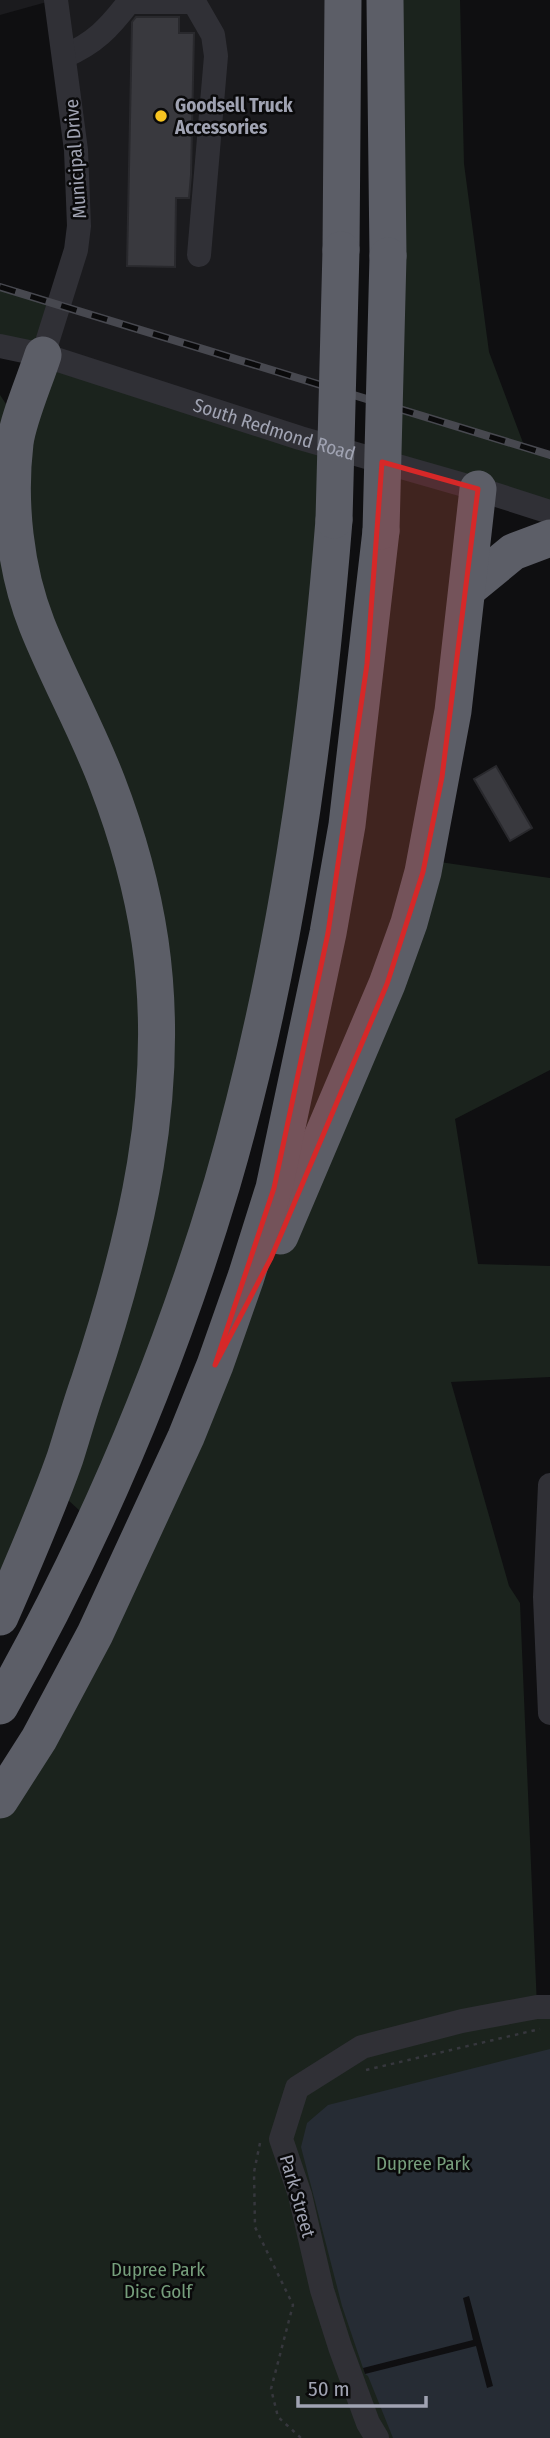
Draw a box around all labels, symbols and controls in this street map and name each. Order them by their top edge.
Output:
place label: Goodsell Truck Accessories [174,94,293,139]
street label: Municipal Drive [60,98,91,220]
marker: Goodsell Truck Accessories [153,108,169,124]
street label: South Redmond Road [190,393,358,465]
street label: Park Street [275,2152,320,2241]
park label: Dupree Park [376,2152,470,2175]
park label: Dupree Park Disc Golf [111,2258,205,2303]
scale bar [298,2364,426,2408]
text: 50 m [308,2376,350,2402]

